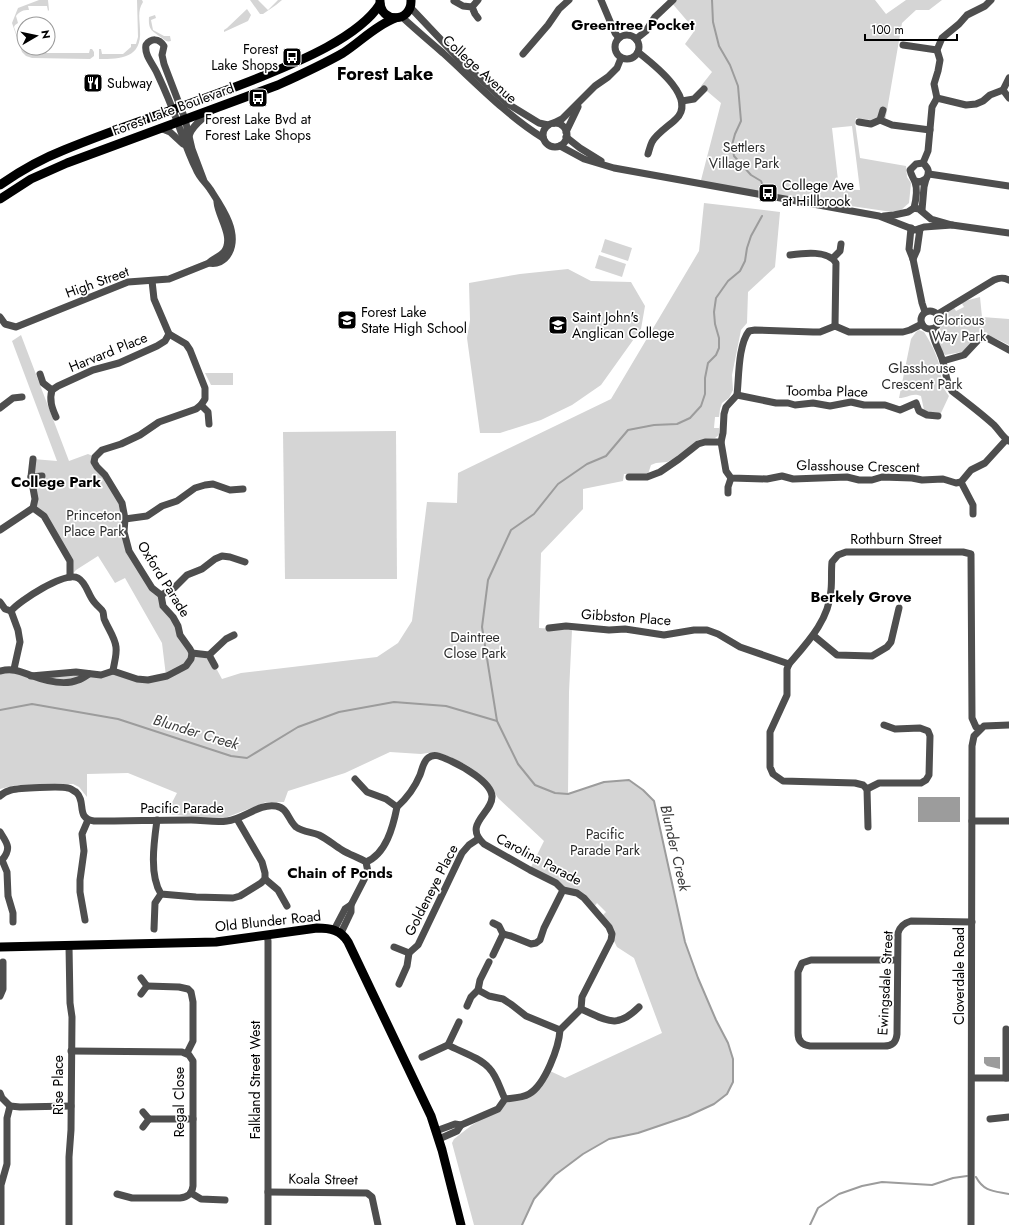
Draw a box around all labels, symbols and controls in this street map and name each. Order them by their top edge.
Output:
district label: Greentree Pocket [571,14,695,36]
north arrow [16,16,56,56]
scale bar [865,16,957,42]
text: 100 m [871,21,904,39]
text: N [37,29,54,40]
street label: College Avenue [438,30,522,108]
place label: Forest Lake Shops [211,39,279,75]
bus stop icon: Forest Lake Shops [281,46,303,68]
district label: Forest Lake [337,61,433,87]
restaurant icon: Subway [82,72,104,94]
place label: Subway [107,73,153,93]
street label: Forest Lake Boulevard [109,78,237,140]
bus stop icon: Forest Lake Bvd at Forest Lake Shops [247,87,269,109]
place label: Forest Lake Bvd at Forest Lake Shops [205,109,312,145]
park label: Settlers Village Park [709,137,780,173]
place label: College Ave at Hillbrook [782,175,854,211]
bus stop icon: College Ave at Hillbrook [757,182,779,204]
street label: High Street [62,261,132,303]
place label: Forest Lake State High School [361,302,467,338]
place label: Saint John's Anglican College [572,307,674,343]
school or university icon: Forest Lake State High School [336,309,358,331]
park label: Glorious Way Park [932,310,987,346]
school or university icon: Saint John's Anglican College [547,314,569,336]
street label: Harvard Place [66,327,150,377]
park label: Glasshouse Crescent Park [882,358,963,394]
street label: Toomba Place [786,380,868,402]
street label: Glasshouse Crescent [796,455,920,477]
district label: College Park [11,471,101,493]
park label: Princeton Place Park [64,505,125,541]
street label: Rothburn Street [850,529,942,549]
street label: Oxford Parade [133,537,195,621]
district label: Berkely Grove [810,586,912,608]
street label: Gibbston Place [580,604,672,630]
park label: Daintree Close Park [444,627,507,663]
water label: Blunder Creek [151,709,242,756]
street label: Pacific Parade [140,798,224,818]
water label: Blunder Creek [654,803,696,894]
park label: Pacific Parade Park [570,824,641,860]
street label: Carolina Parade [493,828,585,890]
street label: Goldeneye Place [399,841,463,939]
district label: Chain of Ponds [287,862,393,884]
street label: Old Blunder Road [214,905,322,937]
street label: Cloverdale Road [949,927,969,1025]
street label: Ewingsdale Street [872,930,898,1036]
street label: Falkland Street West [245,1020,265,1139]
street label: Rise Place [48,1055,68,1115]
street label: Regal Close [169,1067,189,1137]
street label: Koala Street [288,1168,359,1190]

